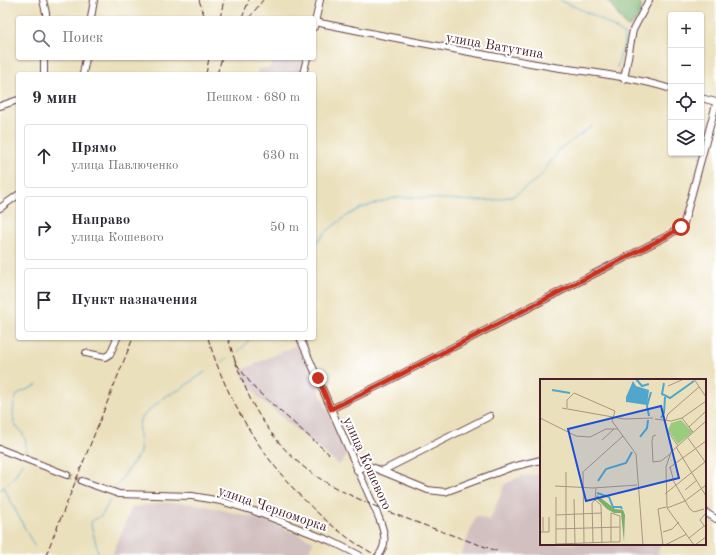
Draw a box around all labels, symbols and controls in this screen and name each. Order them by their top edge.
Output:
map controls [668,12,704,156]
button: + [668,12,704,48]
search box [16,16,316,60]
icon: search [30,27,52,49]
street label: улица Ватутина [445,30,545,61]
text: Поиск [62,31,103,46]
button: − [668,48,704,84]
button: locate [668,84,704,120]
text: 9 мин [32,90,77,107]
text: Пешком · 680 m [206,91,300,104]
button: layers [668,120,704,156]
text: Прямо [71,141,117,156]
icon: ahead [33,145,55,167]
text: 630 m [262,149,299,162]
text: улица Павлюченко [71,159,179,172]
text: Направо [71,213,130,228]
icon: right [33,217,55,239]
route start [672,218,690,236]
text: 50 m [270,221,299,234]
text: улица Кошевого [71,231,164,244]
icon: arrive [33,289,55,311]
text: Пункт назначения [71,293,198,308]
route end [309,369,327,387]
inset map [540,379,706,545]
street label: улица Кошевого [340,415,394,512]
street label: улица Черноморка [216,484,329,534]

